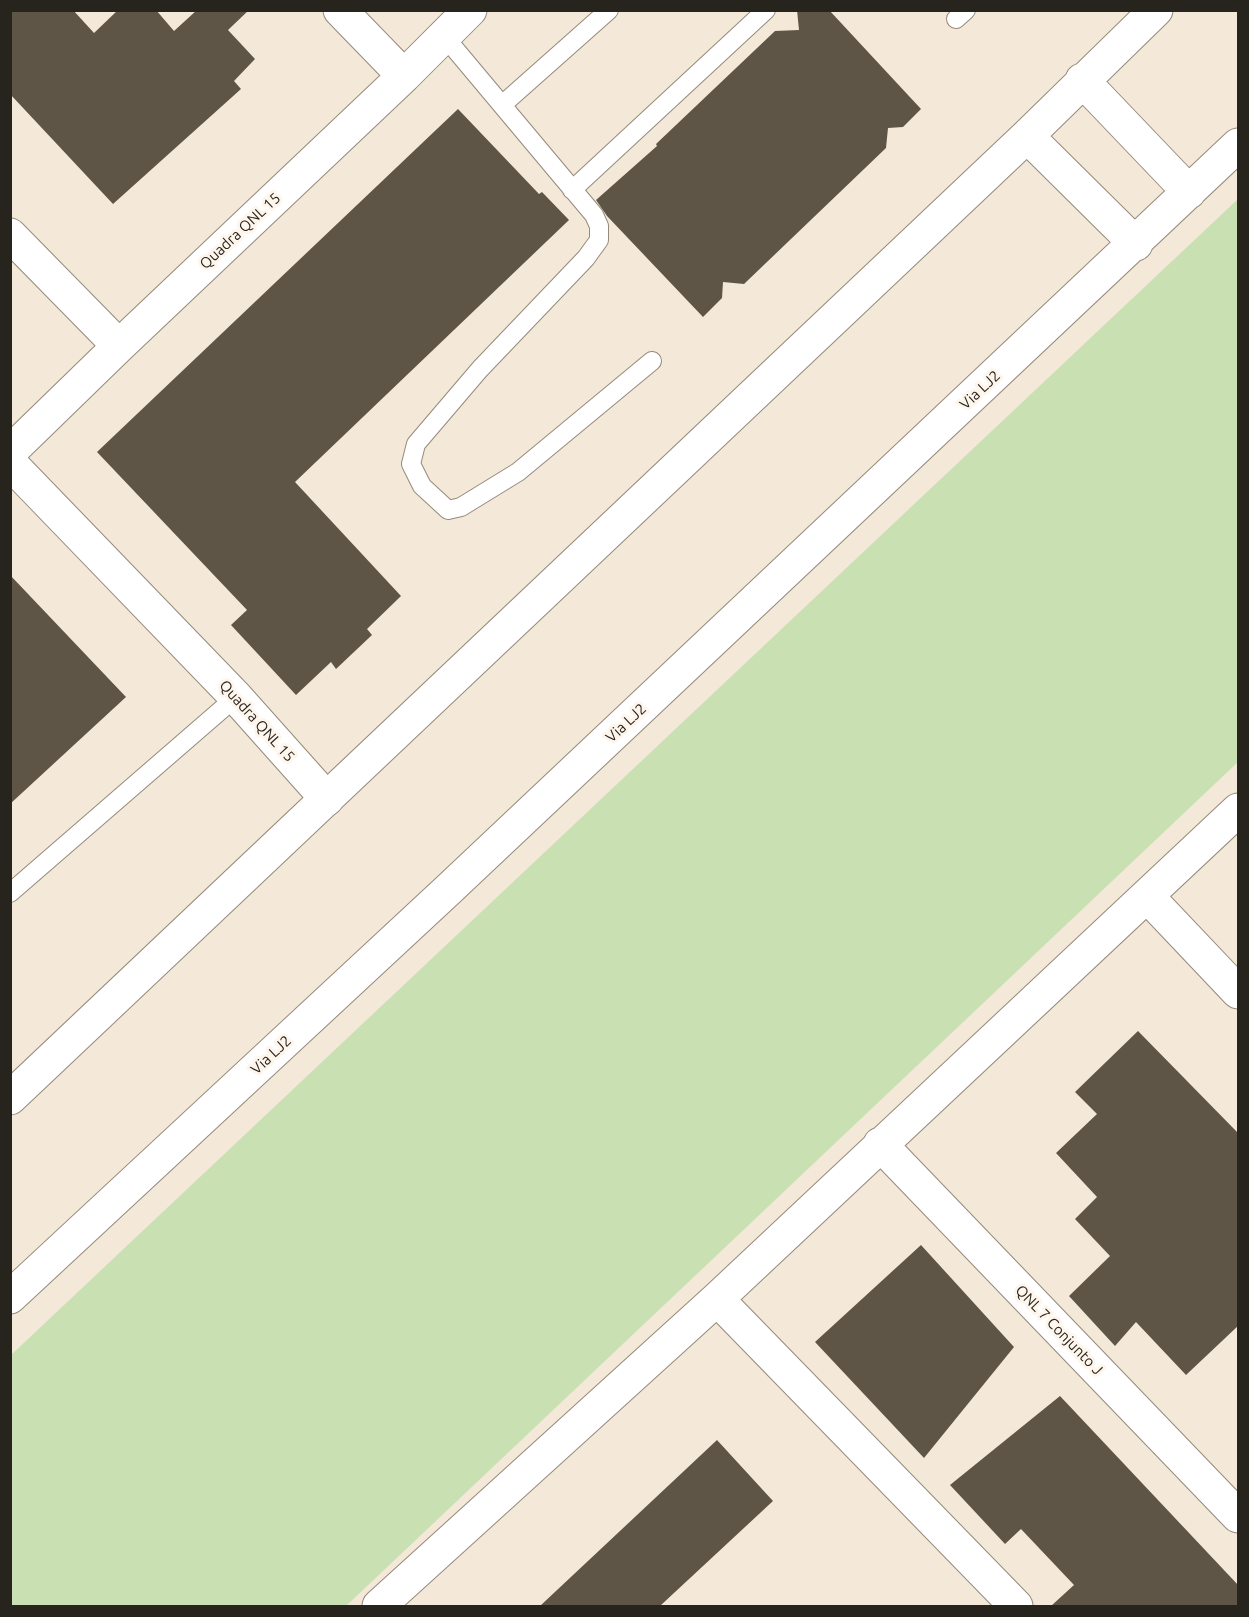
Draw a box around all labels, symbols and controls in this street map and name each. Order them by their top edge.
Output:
street label: Quadra QNL 15 [196,189,284,273]
street label: Via LJ2 [956,367,1004,413]
street label: Quadra QNL 15 [216,676,298,766]
street label: Via LJ2 [602,700,650,746]
street label: Via LJ2 [247,1032,295,1078]
street label: QNL 7 Conjunto J [1012,1281,1106,1379]

